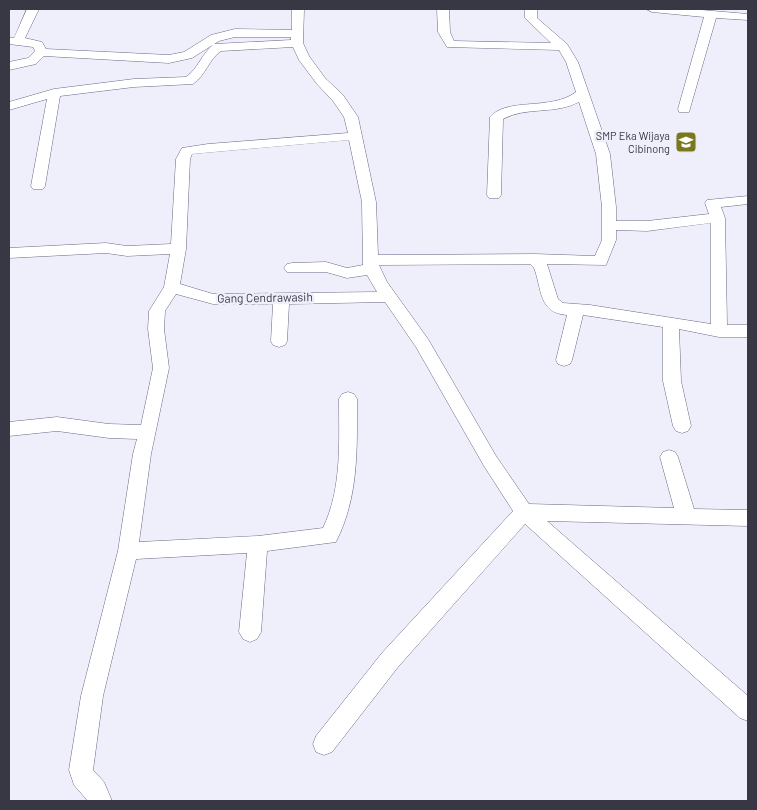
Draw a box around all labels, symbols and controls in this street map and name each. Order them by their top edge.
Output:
place label: SMP Eka Wijaya Cibinong [596,129,670,155]
school or university icon: SMP Eka Wijaya Cibinong [674,130,698,154]
street label: Gang Cendrawasih [217,289,313,305]

